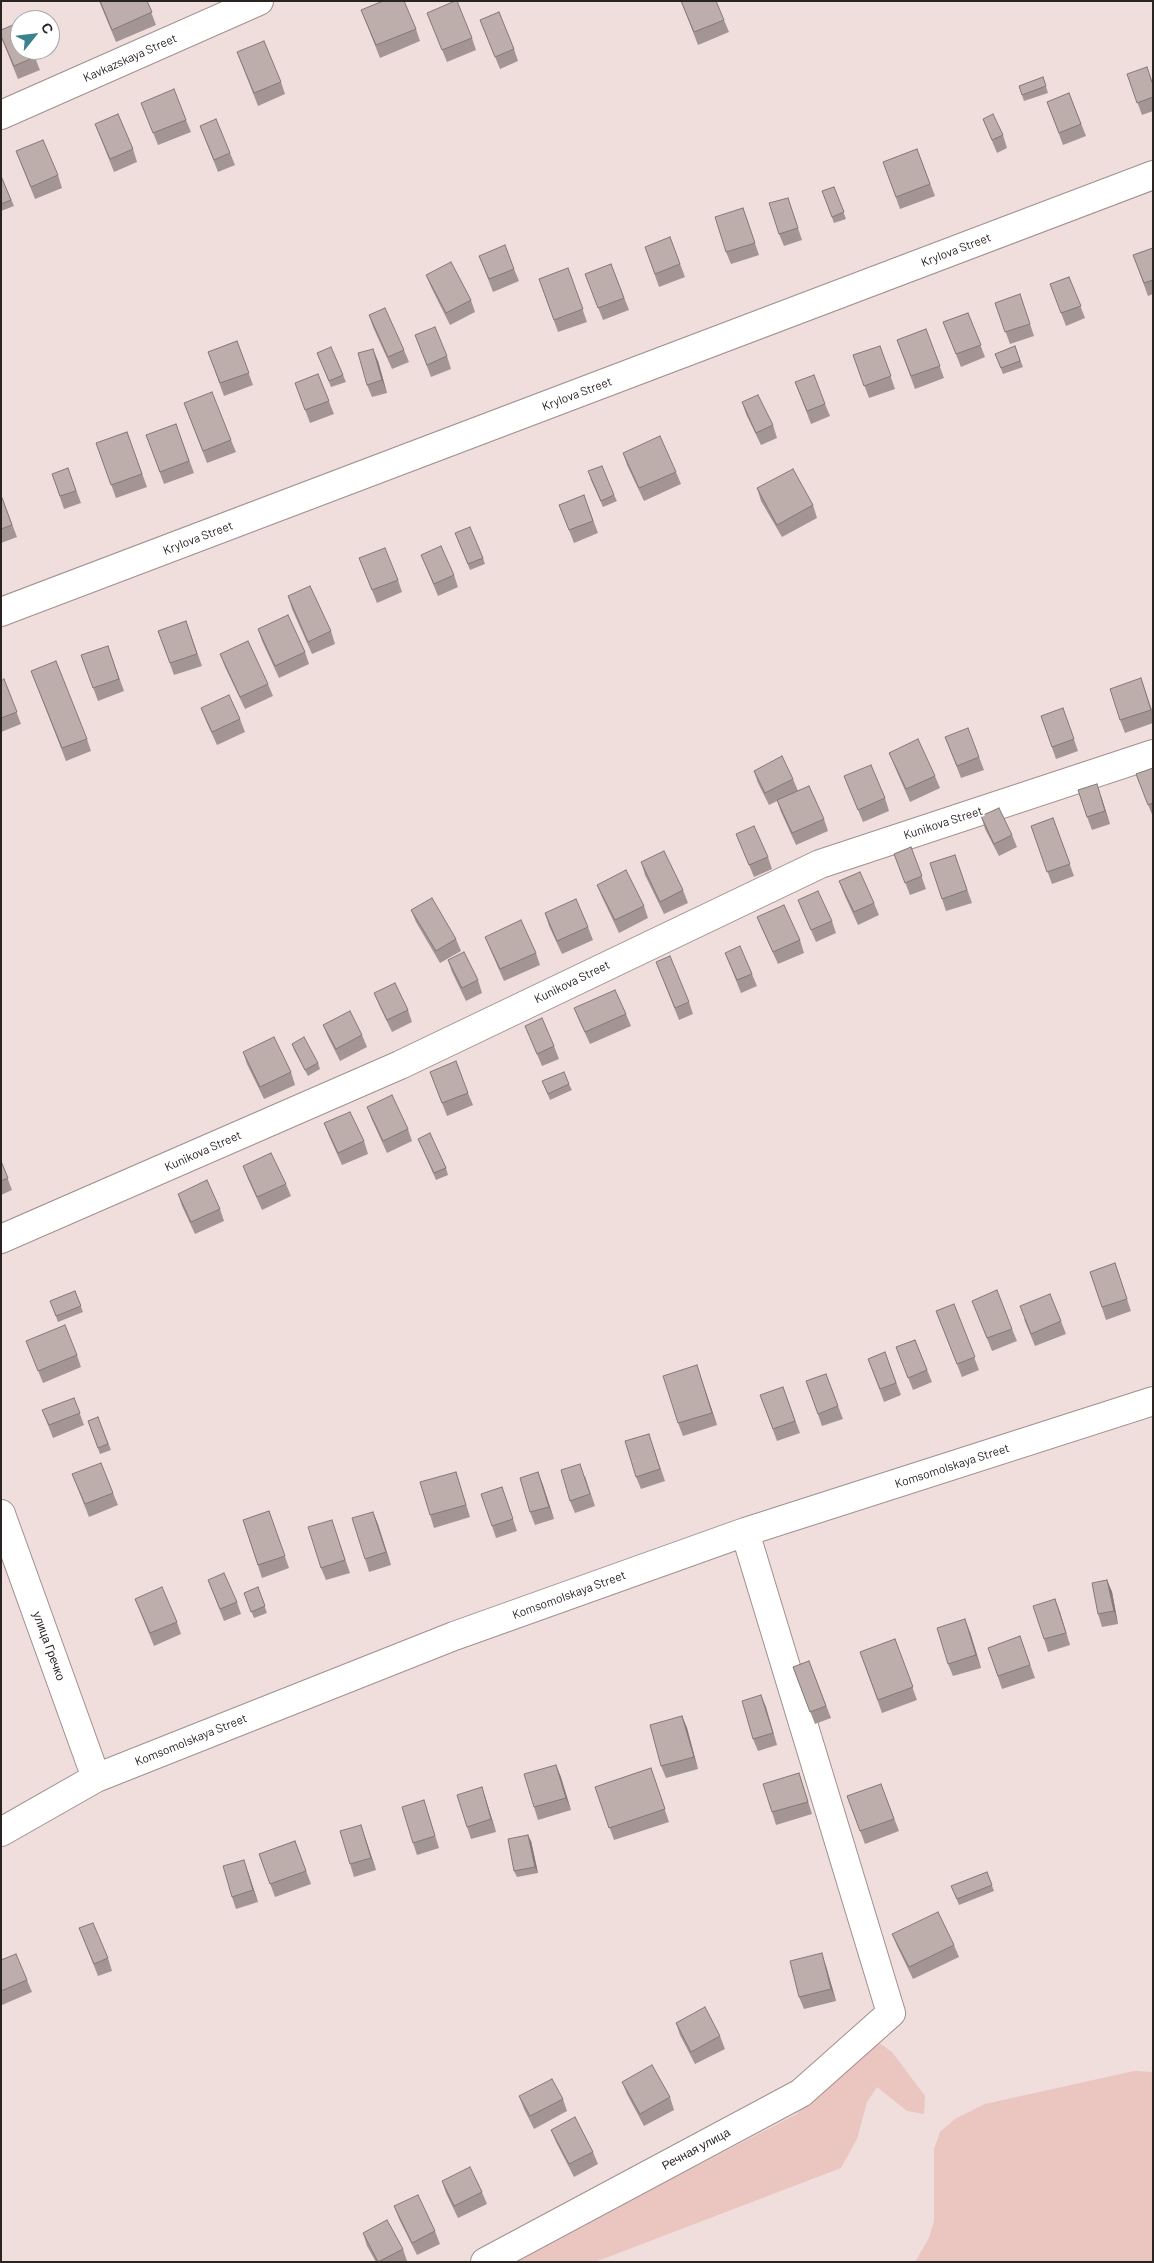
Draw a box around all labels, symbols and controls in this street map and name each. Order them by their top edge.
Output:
north arrow [10,10,60,60]
text: С [38,19,58,37]
street label: Kavkazskaya Street [81,31,179,85]
street label: Krylova Street [919,230,993,270]
street label: Krylova Street [540,374,614,414]
street label: Krylova Street [161,518,235,558]
street label: Kunikova Street [902,803,984,843]
street label: Kunikova Street [532,958,612,1006]
street label: Kunikova Street [163,1128,243,1174]
street label: Komsomolskaya Street [893,1441,1011,1491]
street label: Komsomolskaya Street [510,1568,628,1622]
street label: улица Гречко [30,1609,68,1683]
street label: Komsomolskaya Street [133,1711,249,1769]
street label: Речная улица [659,2125,733,2173]

